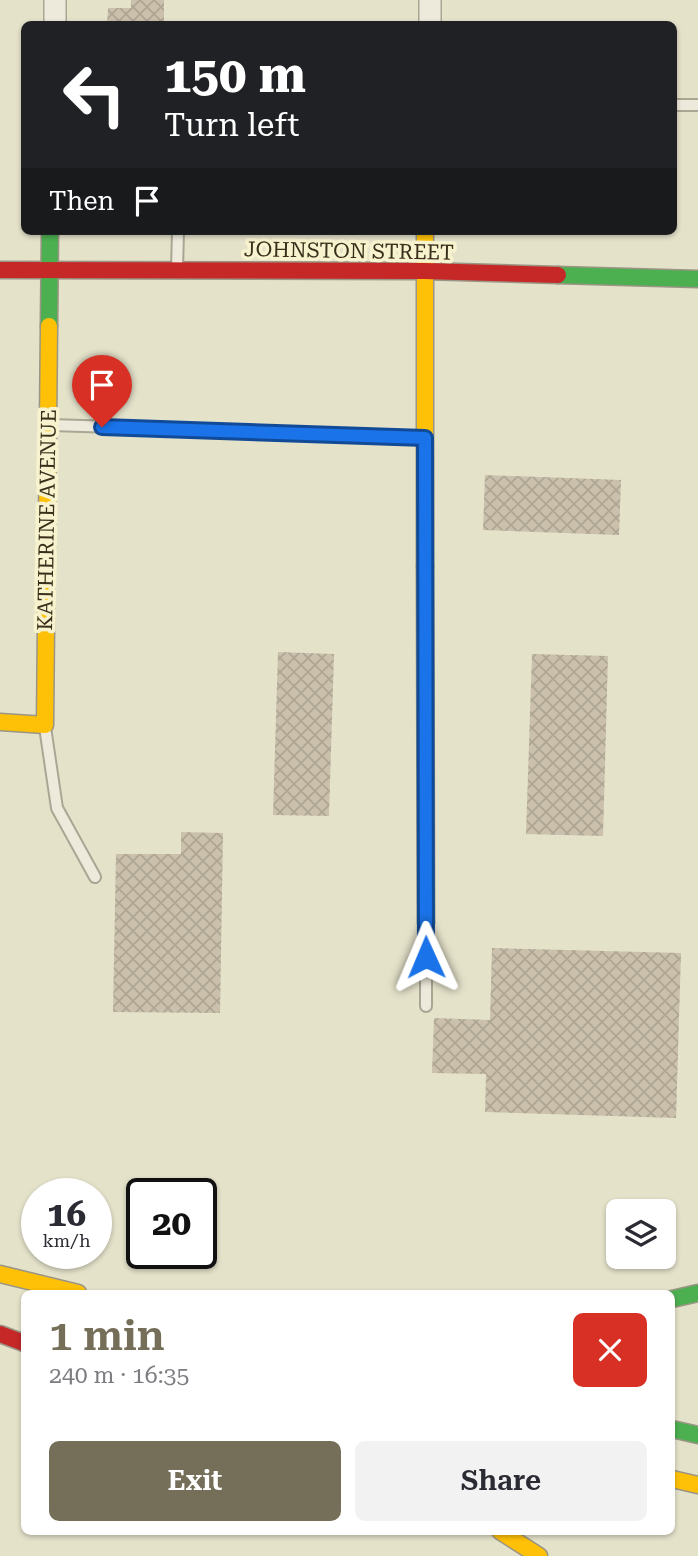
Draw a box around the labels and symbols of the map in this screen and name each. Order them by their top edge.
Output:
street label: JOHNSTON STREET [244,237,454,265]
pin [72,355,132,427]
street label: KATHERINE AVENUE [33,409,61,631]
position arrow [389,920,463,994]
speed limit sign: 20 [126,1178,217,1269]

